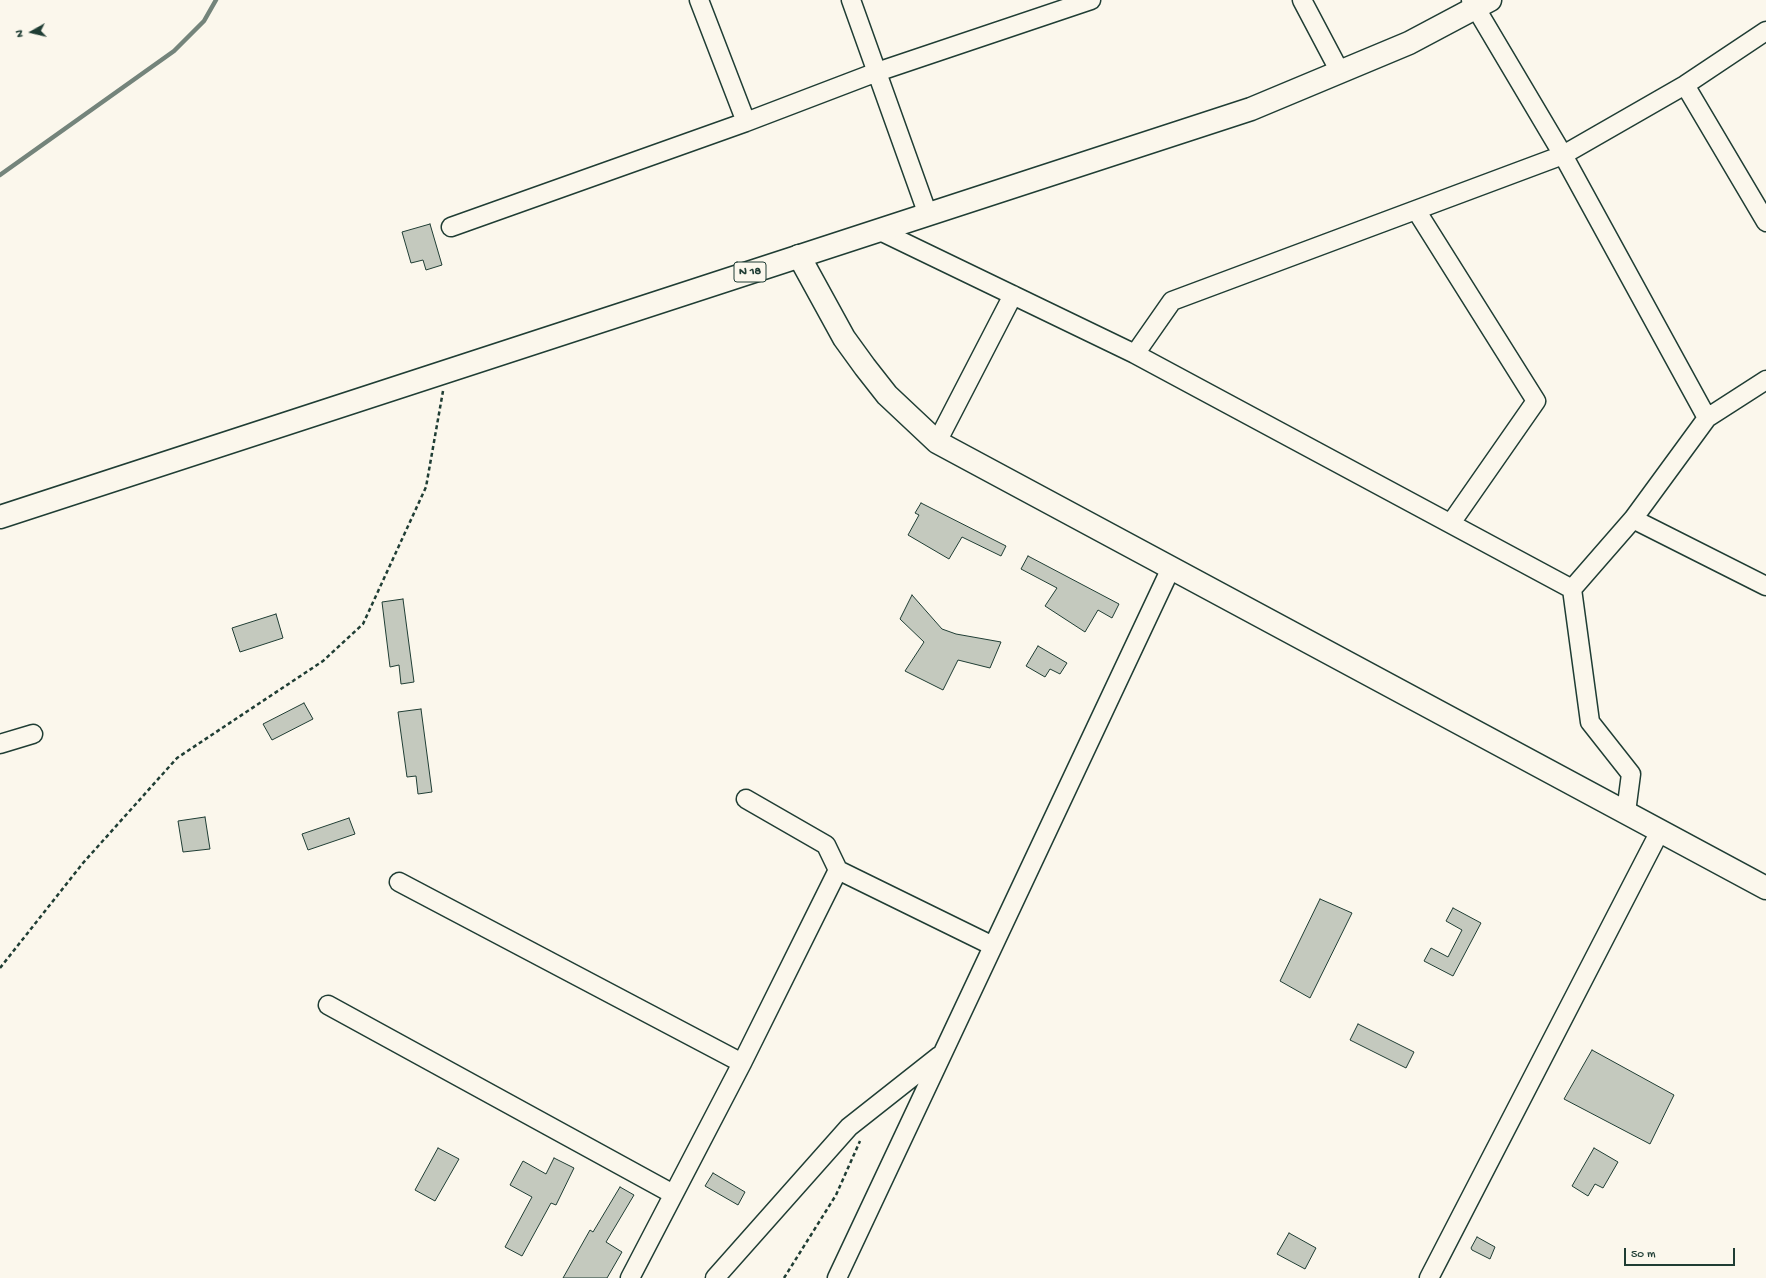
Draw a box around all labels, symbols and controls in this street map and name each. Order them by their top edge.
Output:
north arrow [12,12,52,52]
text: N [14,29,27,38]
road number: N 18 [734,262,766,282]
scale bar [1626,1240,1737,1266]
text: 50 m [1631,1248,1656,1262]

